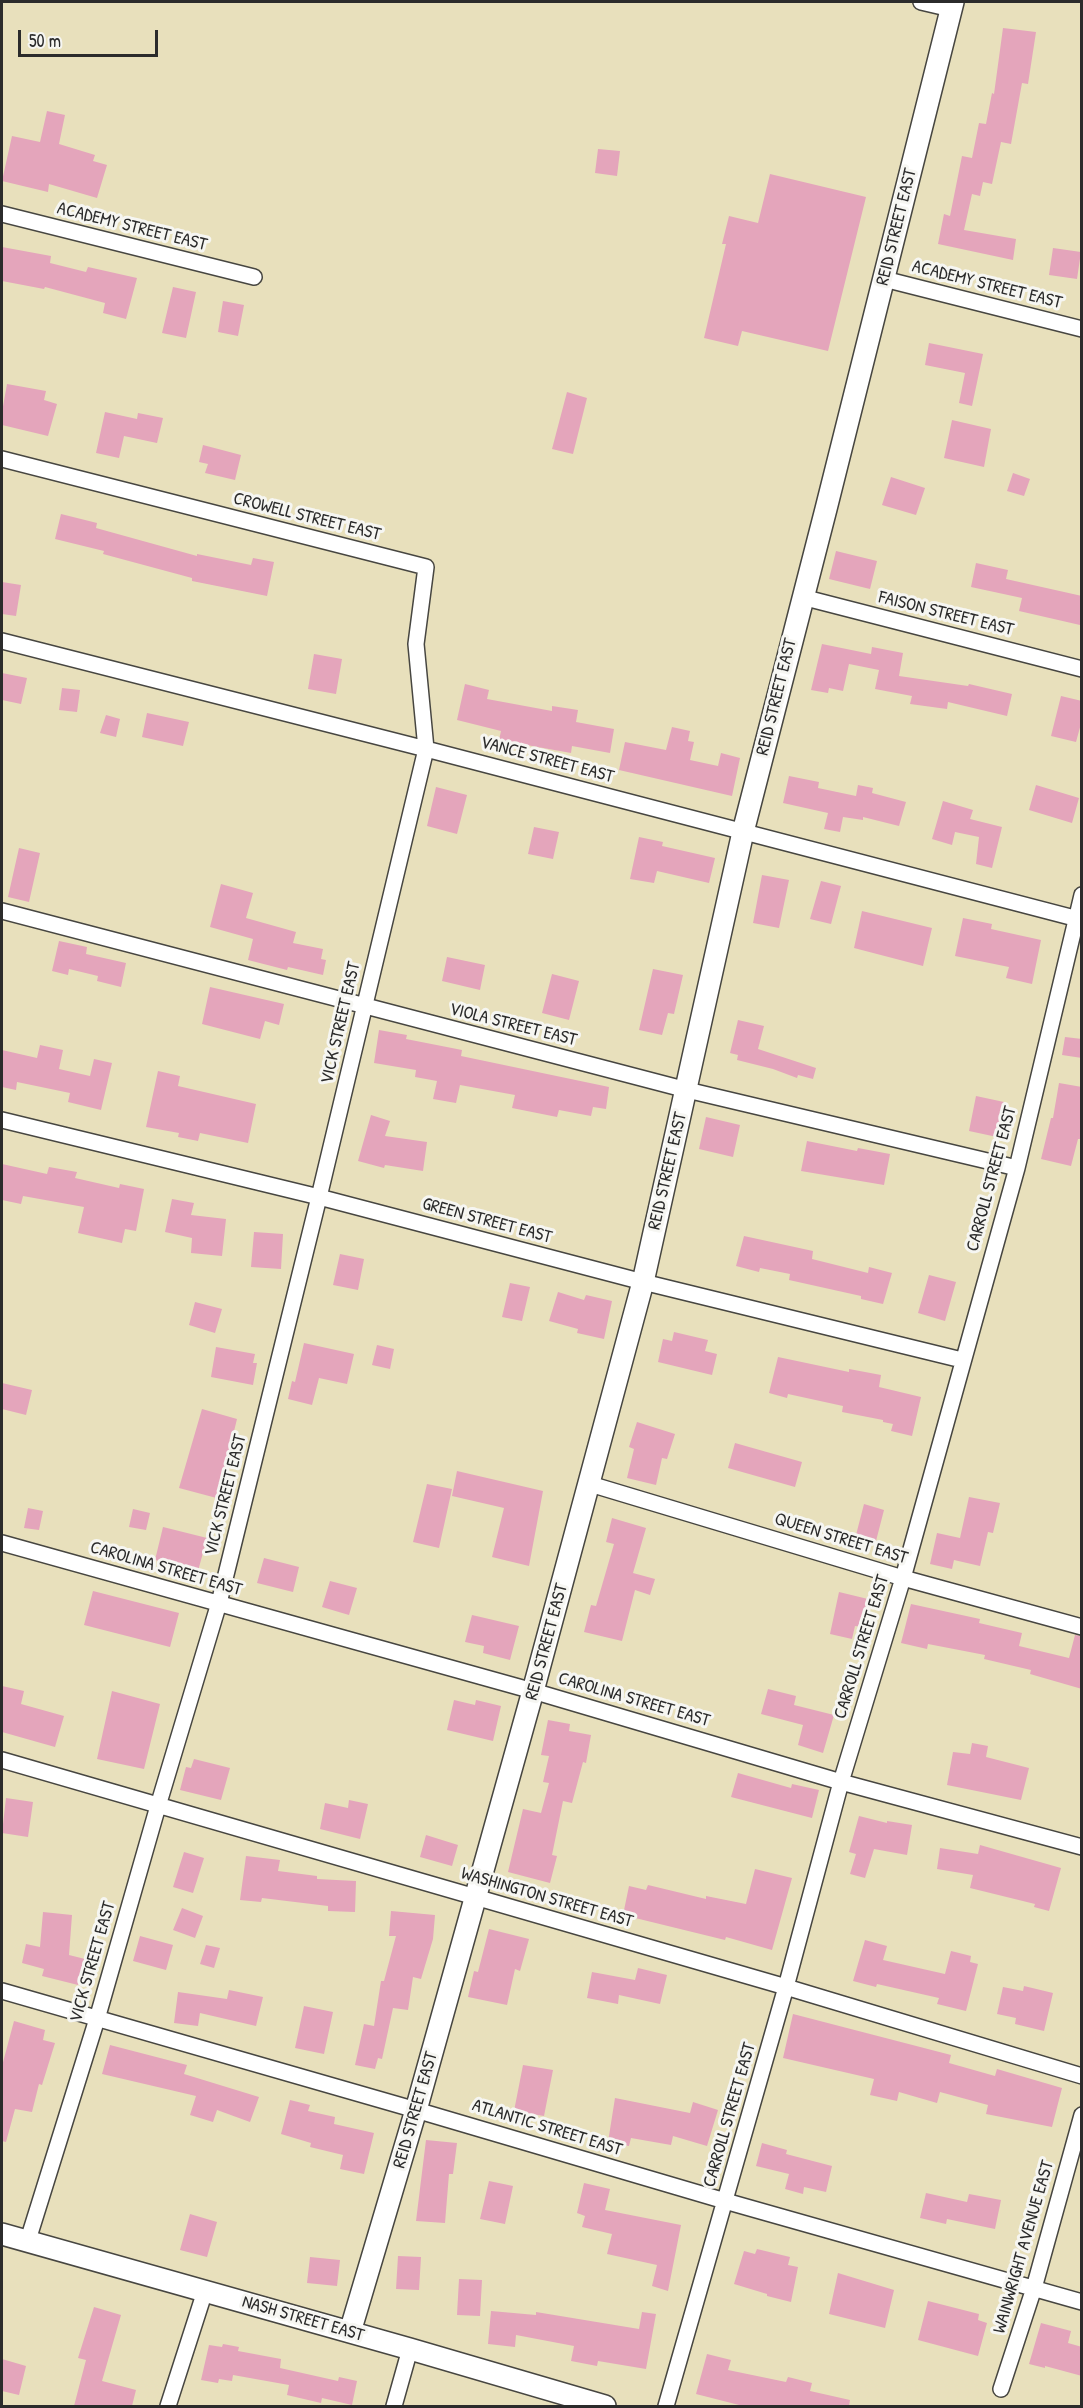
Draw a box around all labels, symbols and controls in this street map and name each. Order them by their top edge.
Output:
scale bar [21,18,160,56]
text: 50 m [29,28,61,53]
street label: REID STREET EAST [872,166,922,288]
street label: ACADEMY STREET EAST [55,198,209,256]
street label: ACADEMY STREET EAST [910,256,1064,314]
street label: CROWELL STREET EAST [231,488,383,546]
street label: FAISON STREET EAST [876,587,1016,641]
street label: REID STREET EAST [752,636,802,758]
street label: VANCE STREET EAST [478,732,616,788]
street label: VICK STREET EAST [316,960,366,1086]
street label: VIOLA STREET EAST [447,999,579,1051]
street label: CARROLL STREET EAST [962,1104,1022,1254]
street label: REID STREET EAST [644,1110,692,1232]
street label: GREEN STREET EAST [420,1193,554,1249]
street label: VICK STREET EAST [200,1432,252,1558]
street label: QUEEN STREET EAST [772,1508,910,1570]
street label: CAROLINA STREET EAST [88,1537,244,1601]
street label: CARROLL STREET EAST [830,1572,894,1722]
street label: REID STREET EAST [521,1581,573,1703]
street label: CAROLINA STREET EAST [556,1668,712,1732]
street label: WASHINGTON STREET EAST [459,1863,635,1933]
street label: VICK STREET EAST [65,1899,121,2025]
street label: CARROLL STREET EAST [699,2040,761,2190]
street label: REID STREET EAST [389,2049,443,2171]
street label: ATLANTIC STREET EAST [469,2095,625,2161]
street label: WAINWRIGHT AVENUE EAST [989,2158,1059,2336]
street label: NASH STREET EAST [239,2291,367,2347]

